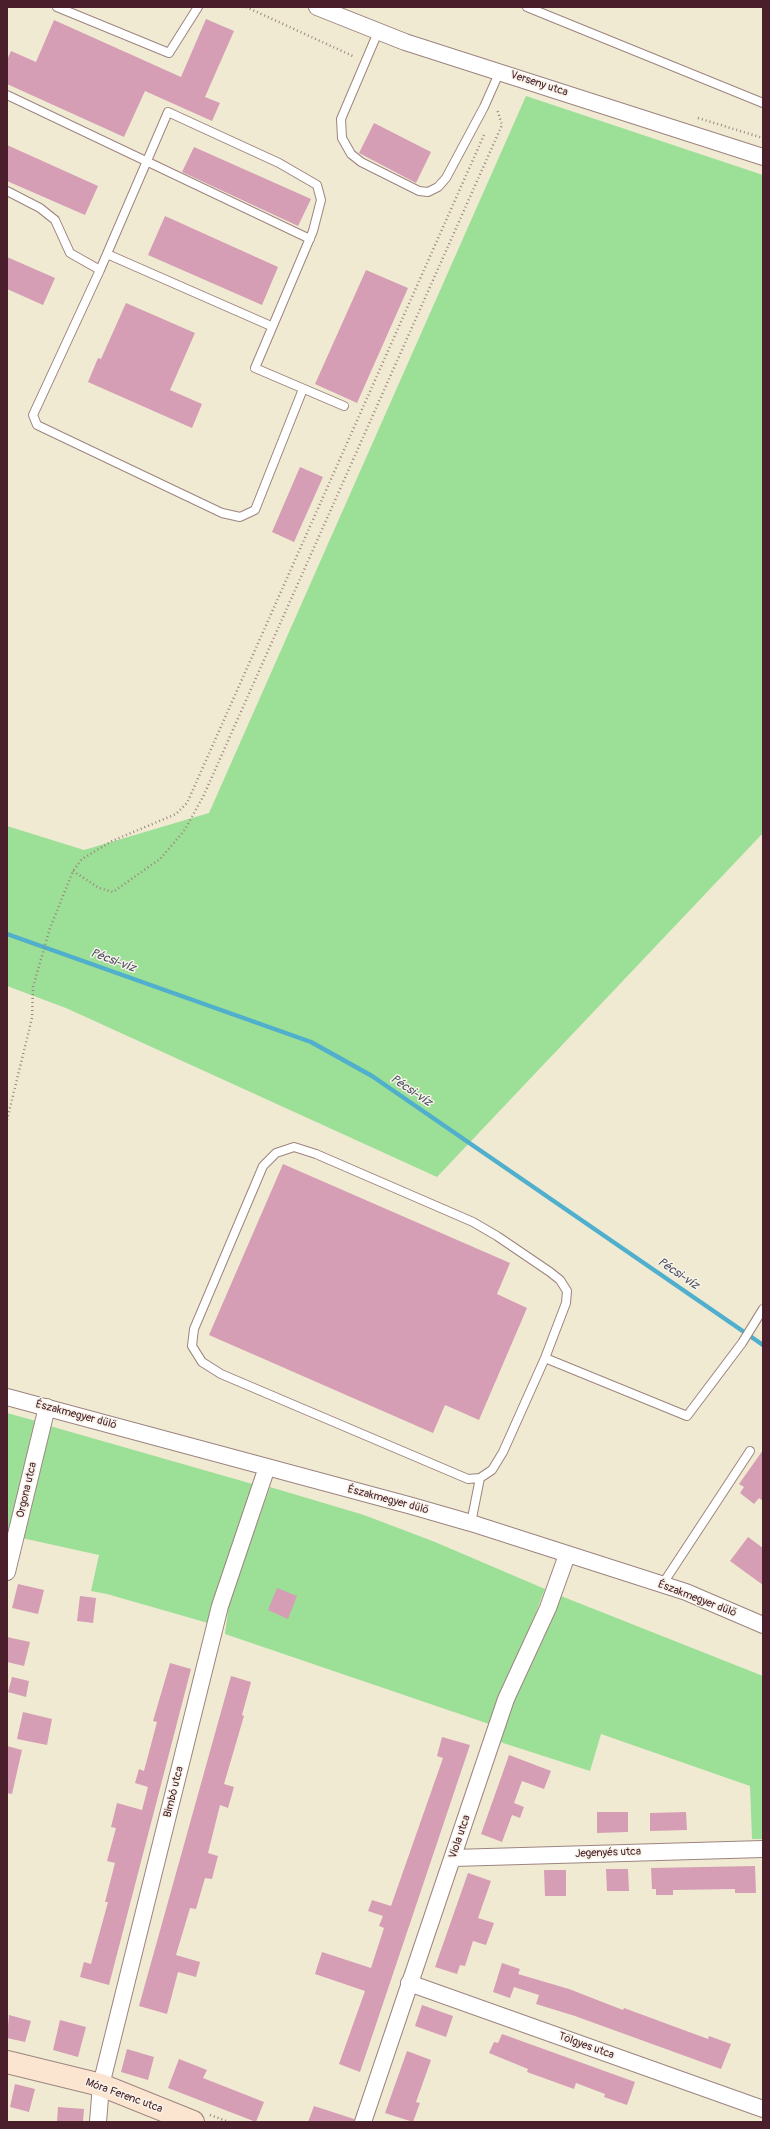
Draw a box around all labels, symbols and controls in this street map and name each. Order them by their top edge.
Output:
street label: Verseny utca [509,68,569,100]
water label: Pécsi-víz [89,946,137,976]
water label: Pécsi-víz [388,1072,434,1110]
water label: Pécsi-víz [655,1255,701,1293]
street label: Északmegyer dűlő [34,1398,118,1432]
street label: Orgona utca [14,1461,40,1519]
street label: Északmegyer dűlő [346,1483,430,1517]
street label: Északmegyer dűlő [656,1578,738,1620]
street label: Bimbó utca [161,1765,187,1819]
street label: Viola utca [446,1813,474,1861]
street label: Jegenyés utca [575,1845,641,1861]
street label: Tölgyes utca [556,2030,616,2062]
street label: Móra Ferenc utca [84,2076,164,2116]

